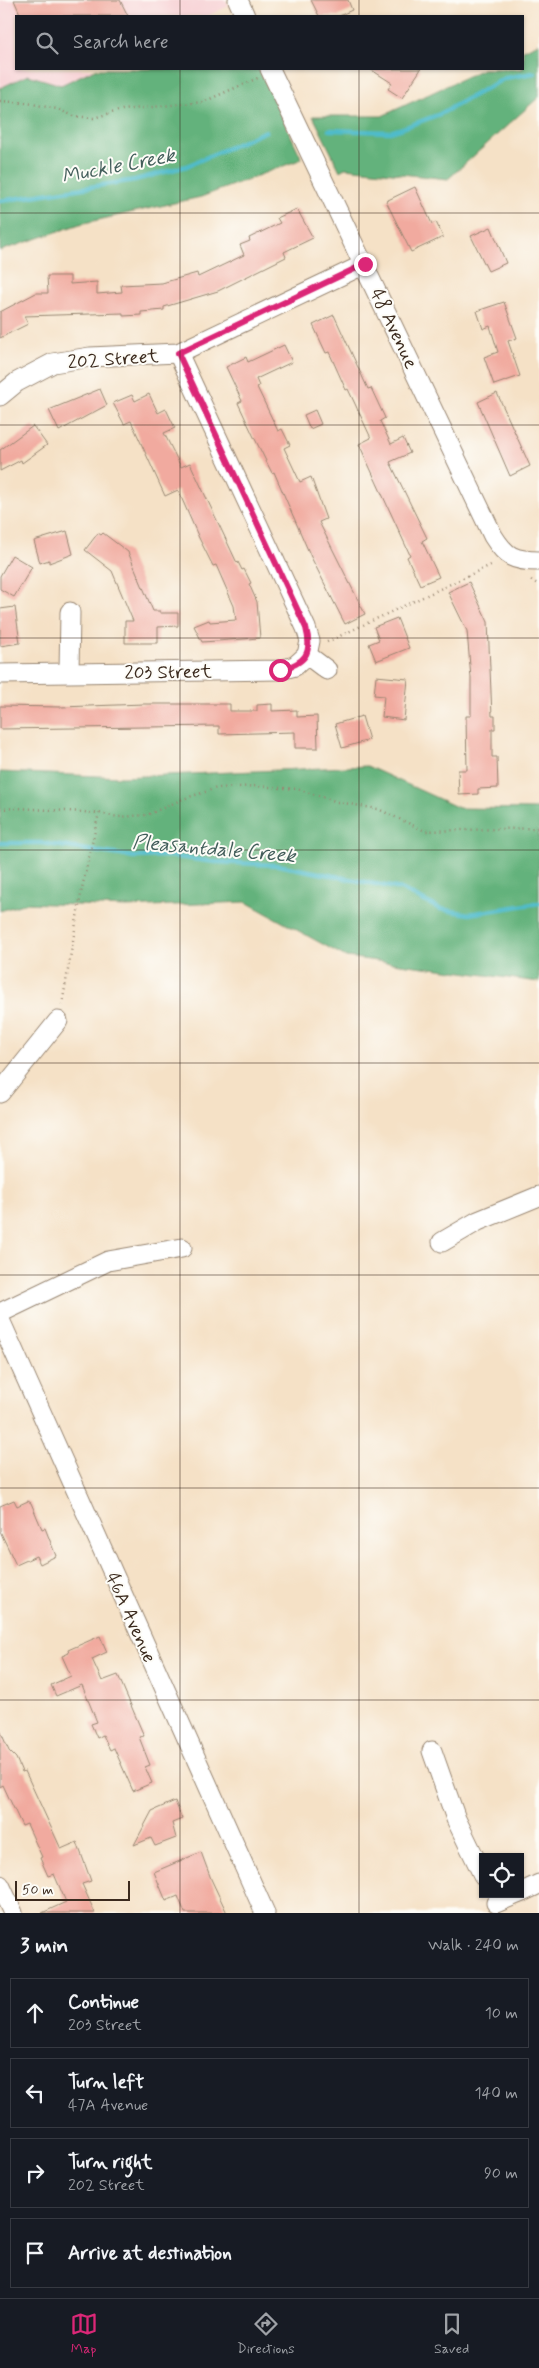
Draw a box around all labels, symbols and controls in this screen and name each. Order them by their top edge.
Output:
search box [15,15,524,70]
icon: search [33,29,61,57]
text: Search here [73,30,169,55]
water label: Muckle Creek [59,142,179,191]
route end [354,253,377,276]
street label: 48 Avenue [364,284,423,373]
street label: 202 Street [67,344,159,375]
street label: 203 Street [124,659,212,686]
route start [269,659,292,682]
water label: Pleasantdale Creek [131,829,298,870]
street label: 46A Avenue [100,1569,162,1667]
map controls [479,1853,524,1898]
button: locate [479,1853,524,1898]
scale bar [15,1878,130,1901]
text: 50 m [22,1881,53,1899]
text: 3 min [20,1932,68,1960]
text: Walk · 240 m [428,1935,519,1956]
text: Continue [68,1990,139,2015]
icon: ahead [21,1999,49,2027]
text: 10 m [485,2003,518,2024]
text: 203 Street [68,2015,142,2036]
text: Turn left [68,2070,144,2095]
icon: left [21,2079,49,2107]
text: 140 m [474,2083,518,2104]
text: 47A Avenue [68,2095,148,2116]
text: Turn right [68,2150,152,2175]
icon: right [21,2159,49,2187]
text: 90 m [484,2163,518,2184]
text: 202 Street [68,2175,145,2196]
icon: arrive [21,2239,49,2267]
text: Arrive at destination [68,2241,232,2266]
tab: Map [70,2310,98,2358]
tab: Directions [237,2310,295,2358]
tab: Saved [434,2310,469,2358]

